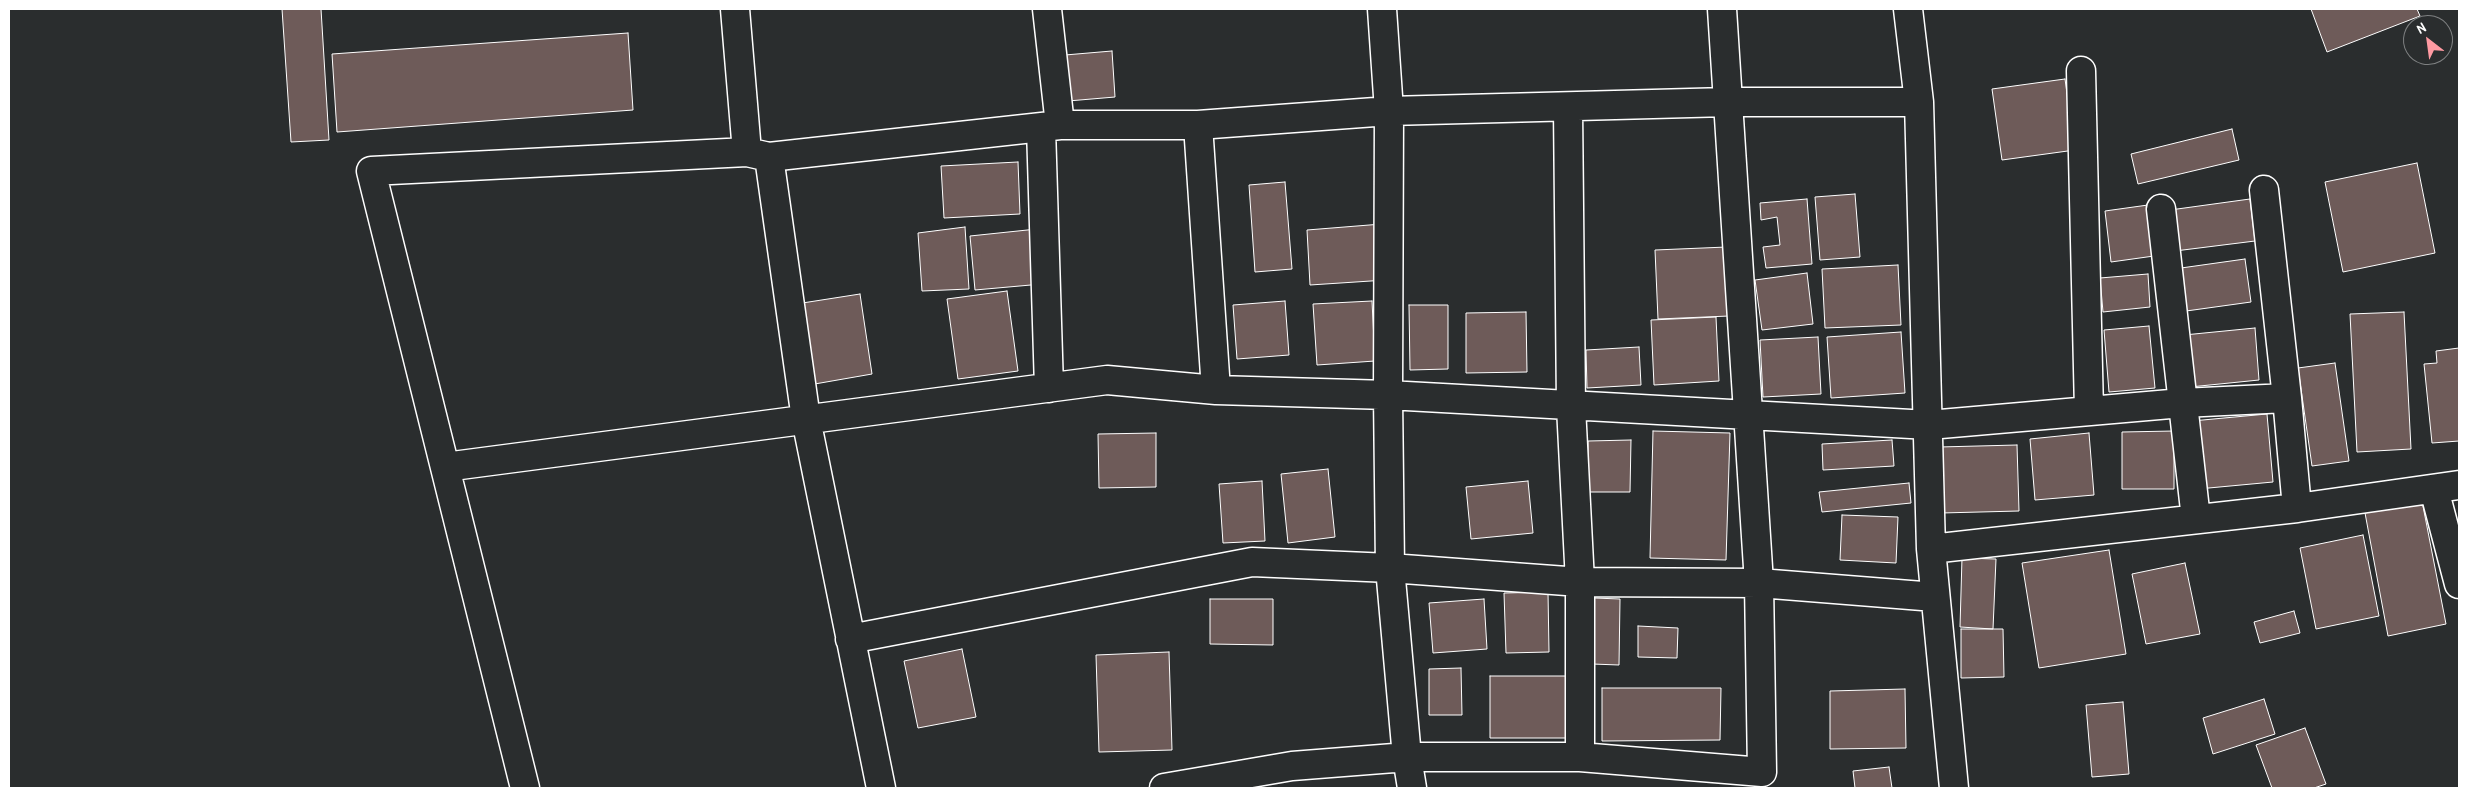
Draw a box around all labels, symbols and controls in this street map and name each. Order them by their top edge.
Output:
north arrow [2403,15,2453,65]
text: N [2413,17,2429,38]

